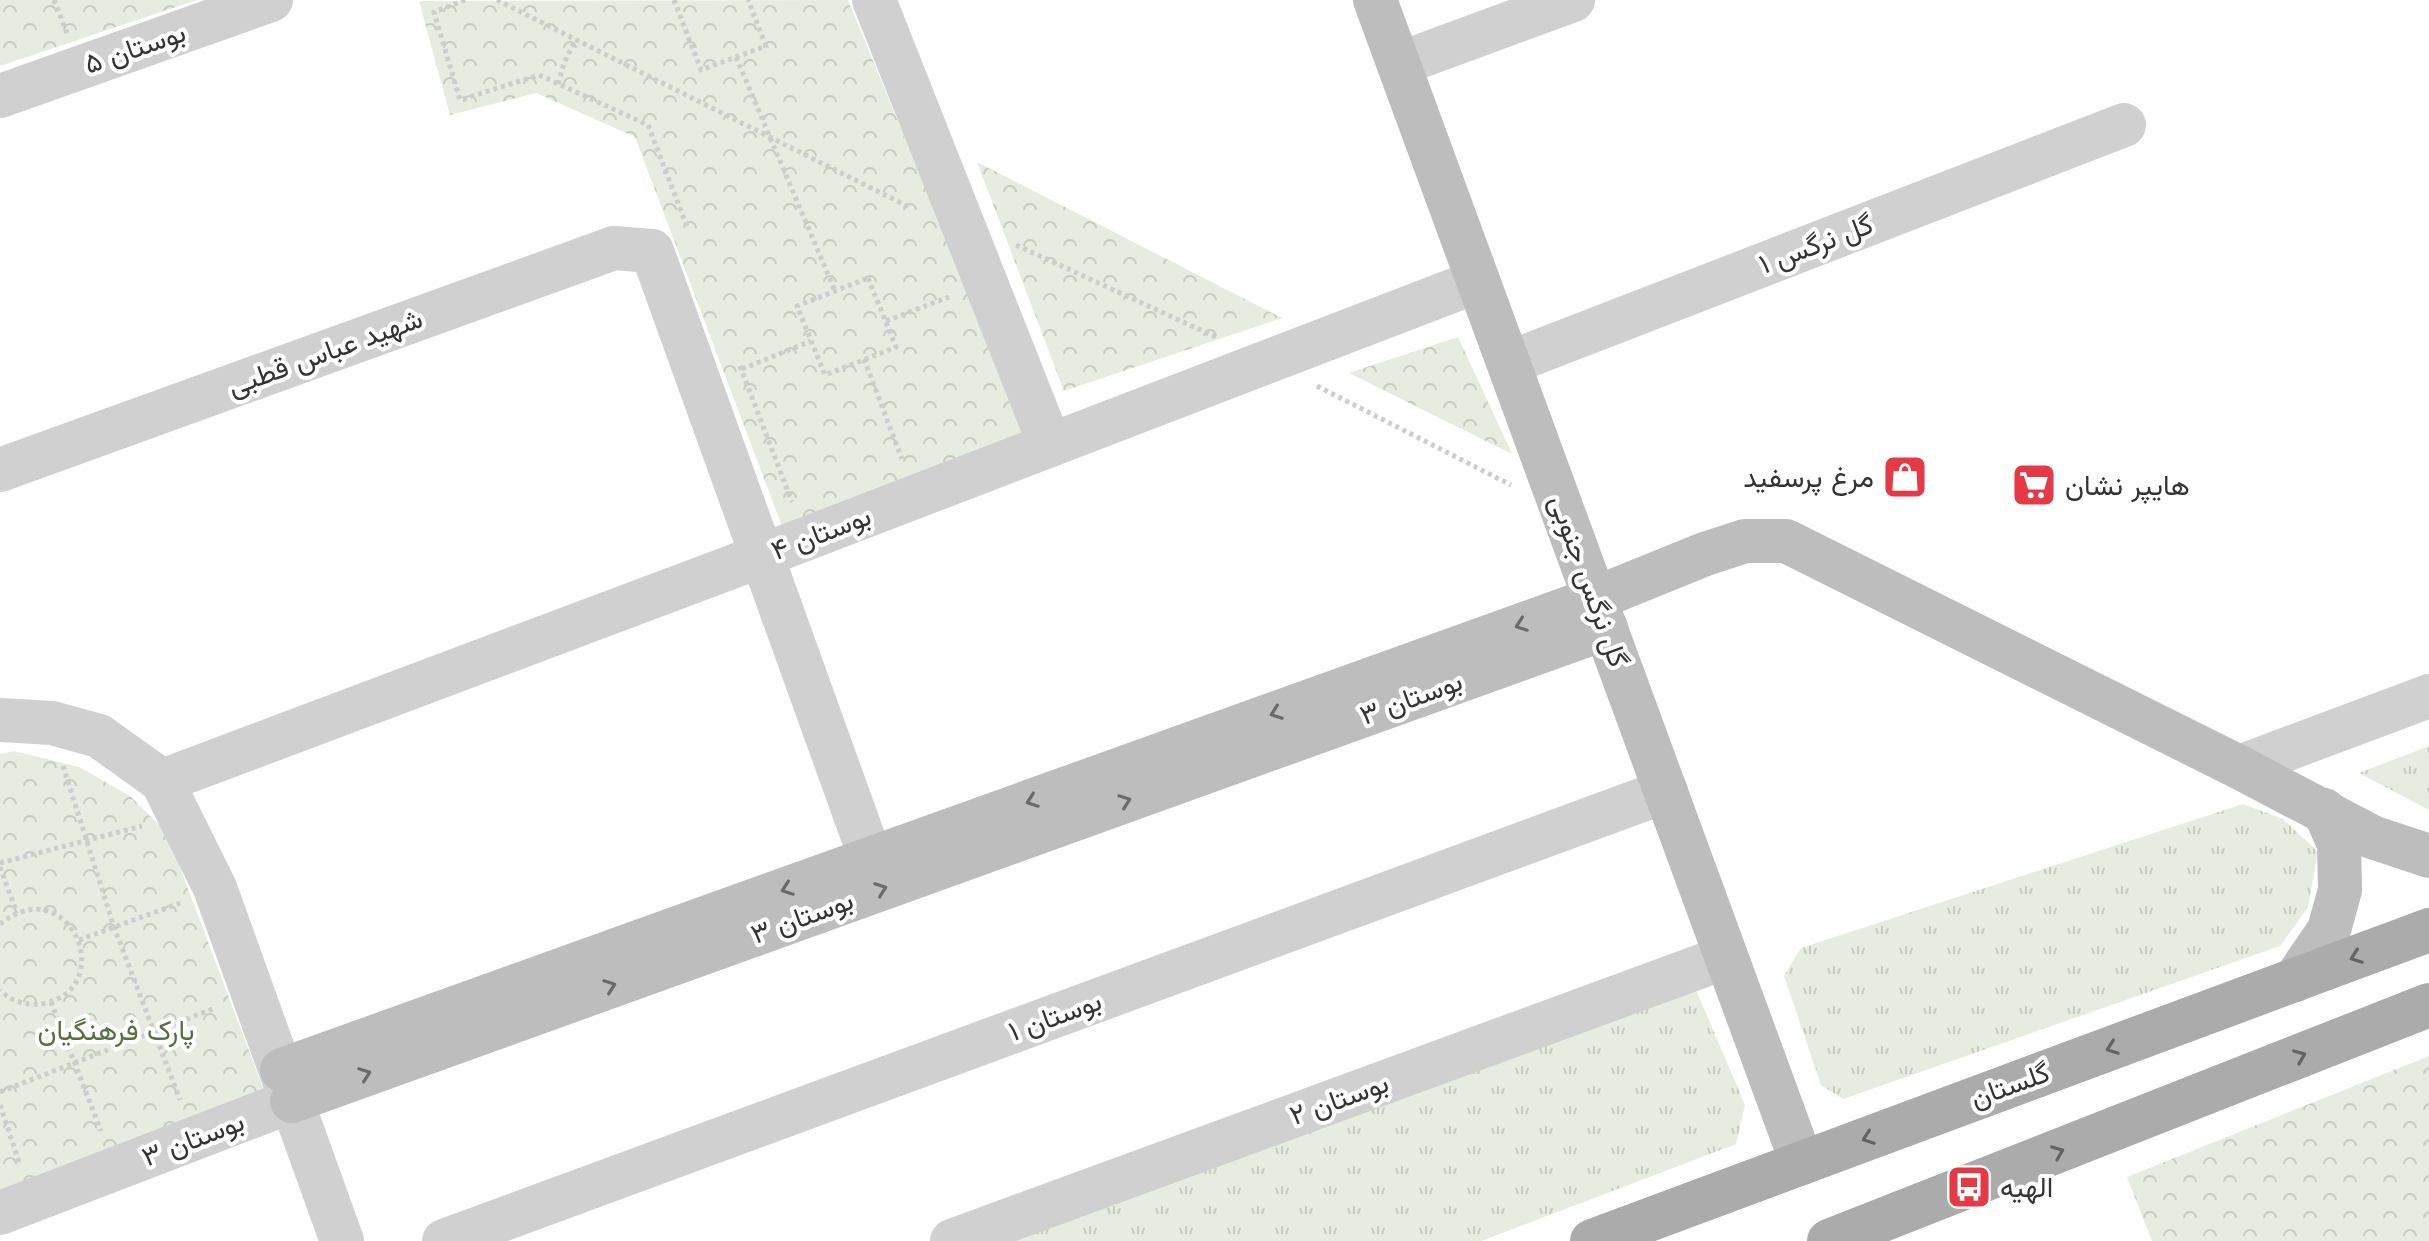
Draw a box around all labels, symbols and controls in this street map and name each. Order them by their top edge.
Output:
street label: بوستان ۵ [79,12,191,84]
street label: گل نرگس ۱ [1753,203,1879,285]
street label: شهید عباس قطبی [222,298,428,406]
shop icon: مرغ پرسفید [1881,453,1929,501]
place label: مرغ پرسفید [1743,457,1874,498]
supermarket icon: هایپر نشان [2010,461,2058,509]
place label: هایپر نشان [2065,465,2190,506]
street label: گل نرگس جنوبی [1539,489,1639,673]
street label: بوستان ۴ [765,495,877,571]
one-way arrow [1515,615,1529,632]
street label: بوستان ۳ [1354,660,1468,736]
one-way arrow [1270,703,1284,720]
one-way arrow [1025,791,1039,808]
one-way arrow [1118,794,1132,810]
street label: بوستان ۳ [745,879,859,955]
one-way arrow [781,879,795,896]
one-way arrow [873,882,887,898]
one-way arrow [2350,947,2364,964]
one-way arrow [602,979,616,996]
street label: بوستان ۱ [1003,980,1107,1052]
park label: پارک فرهنگیان [38,1010,195,1051]
one-way arrow [2106,1038,2120,1054]
one-way arrow [2292,1049,2306,1066]
street label: گلستان [1964,1052,2056,1118]
street label: بوستان ۲ [1284,1062,1394,1136]
one-way arrow [357,1067,371,1084]
street label: بوستان ۳ [136,1101,250,1177]
one-way arrow [1862,1128,1876,1145]
one-way arrow [2050,1145,2064,1162]
bus stop icon: الهیه [1945,1163,1993,1211]
place label: الهیه [2000,1167,2053,1208]

